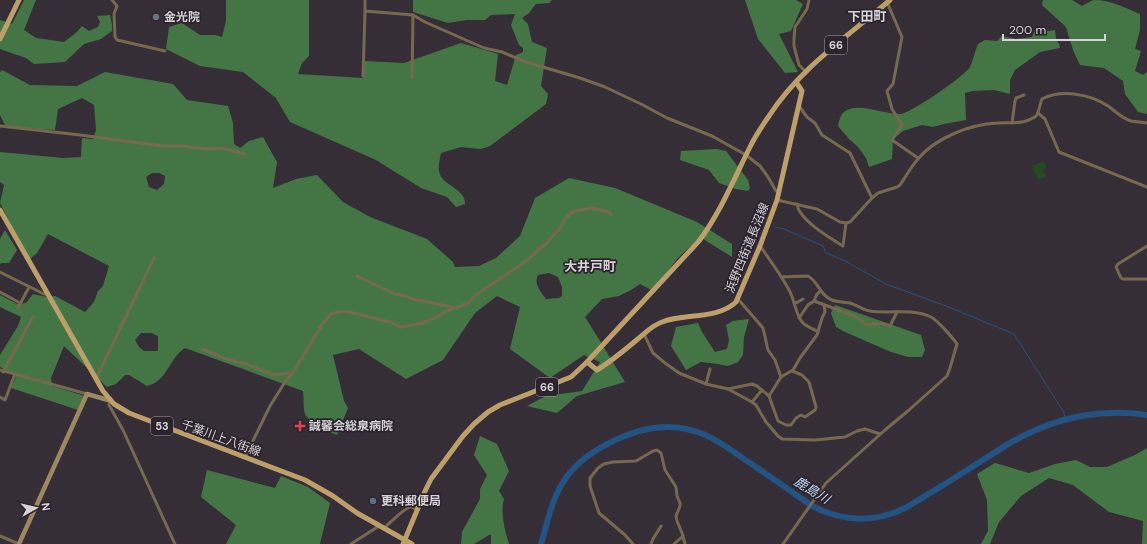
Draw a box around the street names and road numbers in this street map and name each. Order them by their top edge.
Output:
road number: 66 [825,36,847,54]
street label: 浜野四街道長沼線 [722,200,772,296]
road number: 66 [536,378,558,396]
street label: 千葉川上八街線 [179,416,263,460]
road number: 53 [151,417,173,435]

